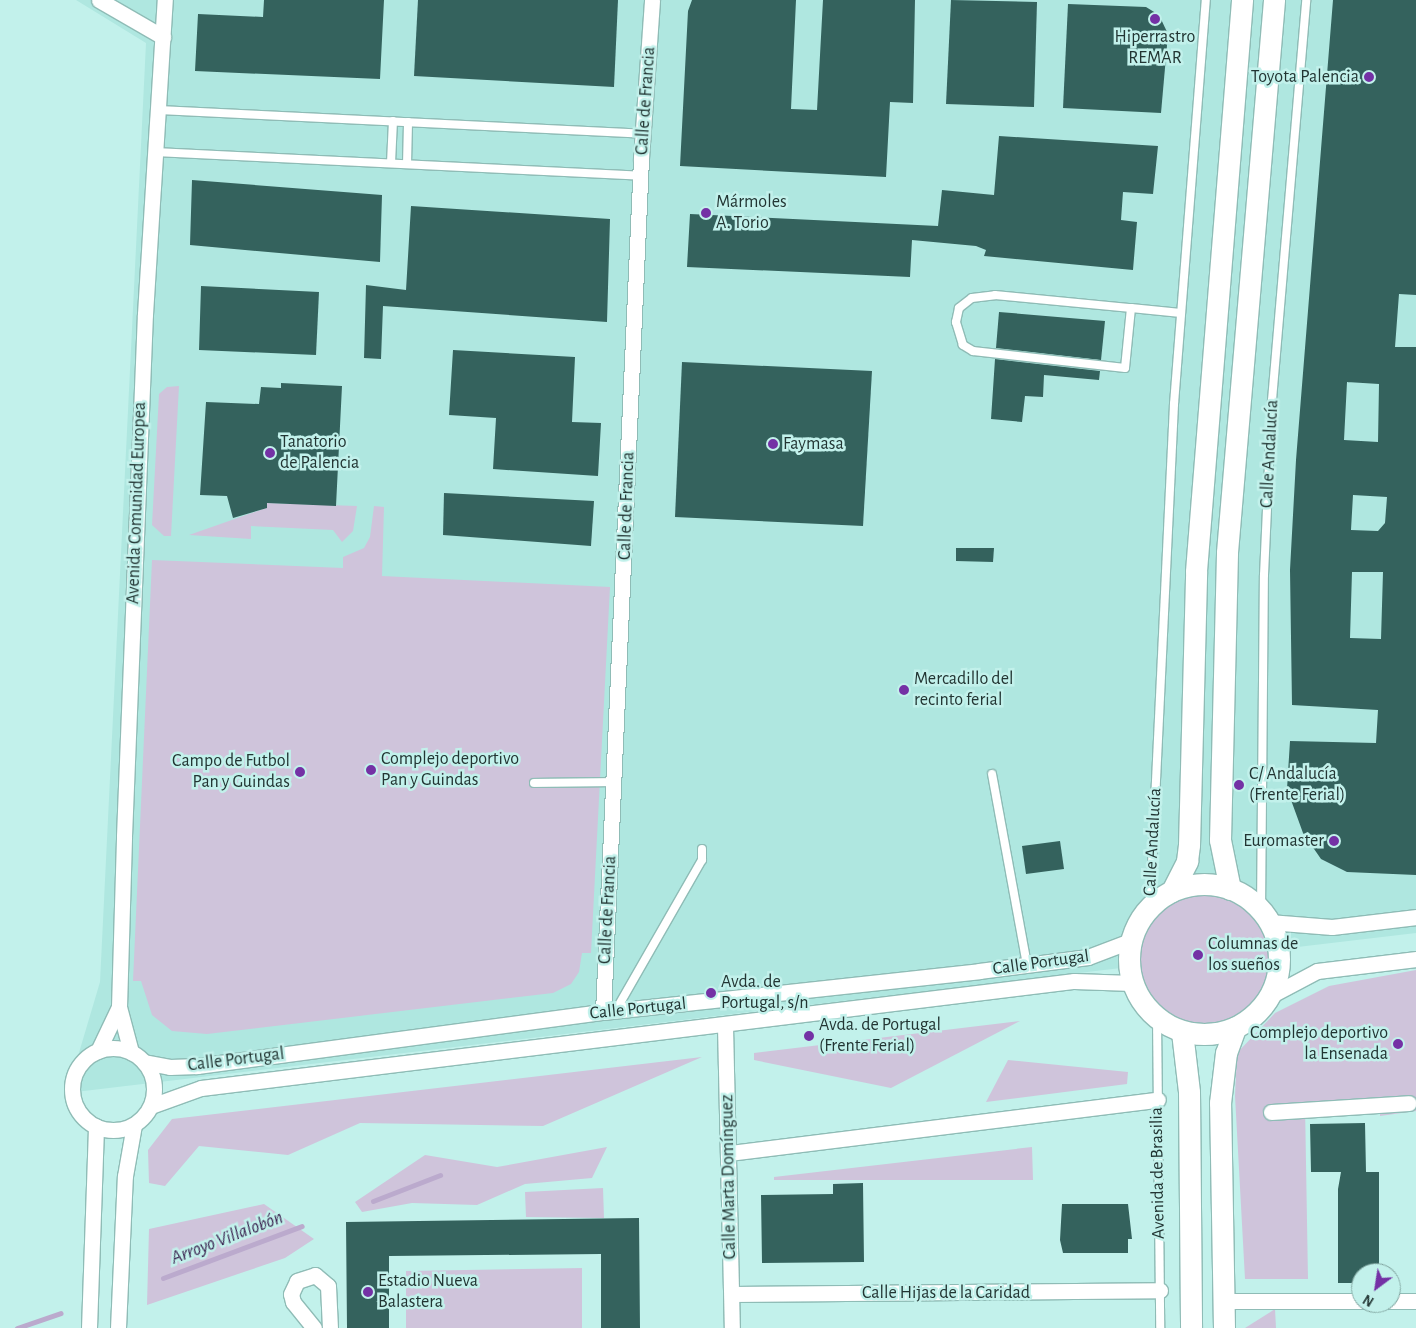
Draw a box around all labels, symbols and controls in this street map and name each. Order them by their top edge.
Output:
marker: Hiperrastro REMAR [1149,13,1161,25]
place label: Hiperrastro REMAR [1115,27,1195,70]
street label: Calle de Francia [631,46,661,156]
place label: Toyota Palencia [1251,66,1359,88]
marker: Toyota Palencia [1363,71,1375,83]
place label: Mármoles A. Torio [716,192,787,234]
marker: Mármoles A. Torio [700,207,712,219]
street label: Calle Andalucía [1256,399,1284,509]
street label: Avenida Comunidad Europea [123,402,151,604]
place label: Tanatorio de Palencia [280,432,359,474]
place label: Faymasa [783,433,844,455]
marker: Faymasa [767,438,779,450]
marker: Tanatorio de Palencia [264,447,276,459]
street label: Calle de Francia [614,452,640,560]
place label: Mercadillo del recinto ferial [914,669,1013,712]
marker: Mercadillo del recinto ferial [898,684,910,696]
place label: Complejo deportivo Pan y Guindas [381,749,519,792]
place label: Campo de Futbol Pan y Guindas [172,751,290,794]
marker: Complejo deportivo Pan y Guindas [365,764,377,776]
place label: C/ Andalucía (Frente Ferial) [1249,764,1345,806]
marker: Campo de Futbol Pan y Guindas [294,766,306,778]
marker: C/ Andalucía (Frente Ferial) [1233,779,1245,791]
street label: Calle Andalucía [1139,787,1167,897]
place label: Euromaster [1243,830,1324,852]
marker: Euromaster [1328,835,1340,847]
street label: Calle de Francia [594,855,622,965]
place label: Columnas de los sueños [1208,934,1298,976]
street label: Calle Portugal [991,946,1091,980]
marker: Columnas de los sueños [1192,949,1204,961]
place label: Avda. de Portugal, s/n [721,972,808,1014]
marker: Avda. de Portugal, s/n [705,987,717,999]
street label: Calle Portugal [589,993,687,1025]
place label: Avda. de Portugal (Frente Ferial) [819,1015,941,1058]
place label: Complejo deportivo la Ensenada [1250,1023,1388,1066]
marker: Avda. de Portugal (Frente Ferial) [803,1030,815,1042]
marker: Complejo deportivo la Ensenada [1392,1038,1404,1050]
street label: Calle Portugal [186,1043,286,1077]
street label: Calle Marta Domínguez [717,1094,741,1260]
street label: Avenida de Brasilia [1146,1107,1170,1239]
water label: Arroyo Villalobón [168,1206,286,1270]
north arrow [1351,1263,1401,1313]
place label: Estadio Nueva Balastera [378,1271,478,1314]
street label: Calle Hijas de la Caridad [862,1282,1030,1304]
marker: Estadio Nueva Balastera [362,1286,374,1298]
text: N [1361,1291,1377,1309]

